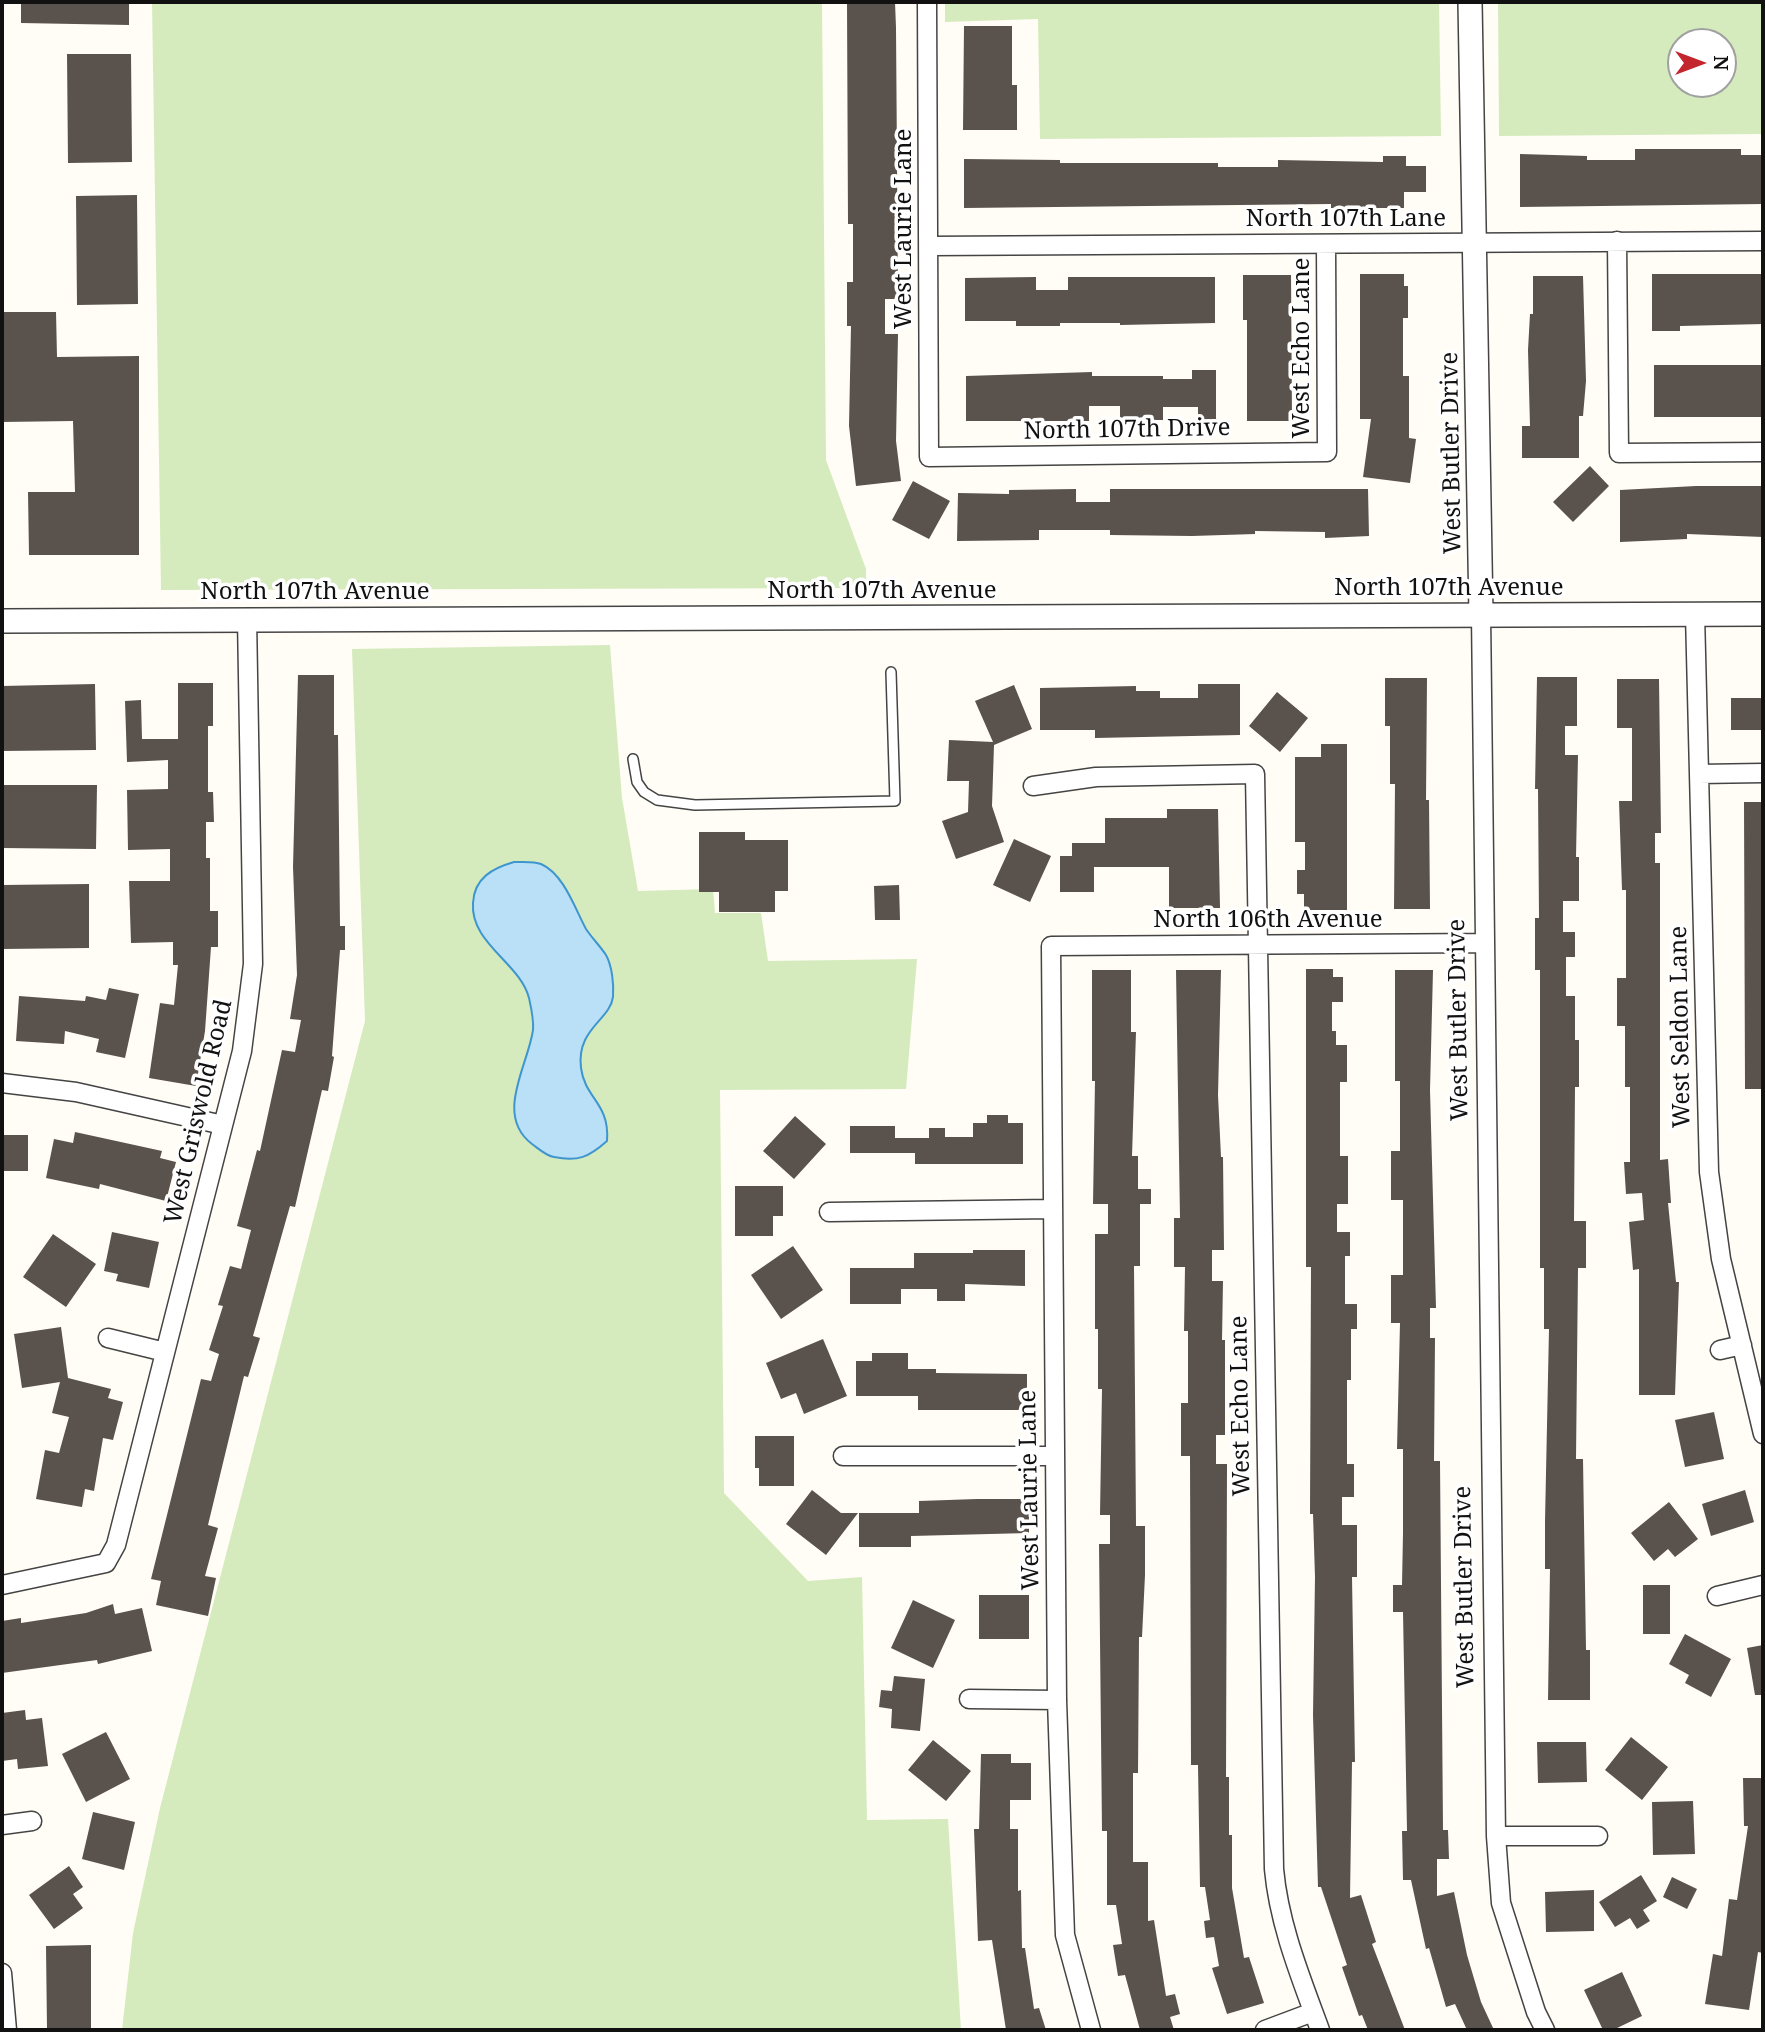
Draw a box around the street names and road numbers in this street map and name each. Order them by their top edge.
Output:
street label: West Laurie Lane [890,129,918,329]
street label: North 107th Lane [1246,205,1446,233]
street label: West Echo Lane [1288,258,1316,438]
street label: West Butler Drive [1436,352,1468,554]
street label: North 107th Drive [1023,414,1231,446]
street label: North 107th Avenue [1334,574,1564,602]
street label: North 107th Avenue [767,577,997,605]
street label: North 107th Avenue [200,578,430,606]
street label: North 106th Avenue [1153,906,1383,934]
street label: West Butler Drive [1443,919,1475,1121]
street label: West Seldon Lane [1665,926,1697,1128]
street label: West Griswold Road [159,997,239,1227]
street label: West Echo Lane [1225,1315,1257,1497]
street label: West Laurie Lane [1014,1389,1046,1591]
street label: West Butler Drive [1449,1486,1481,1688]

